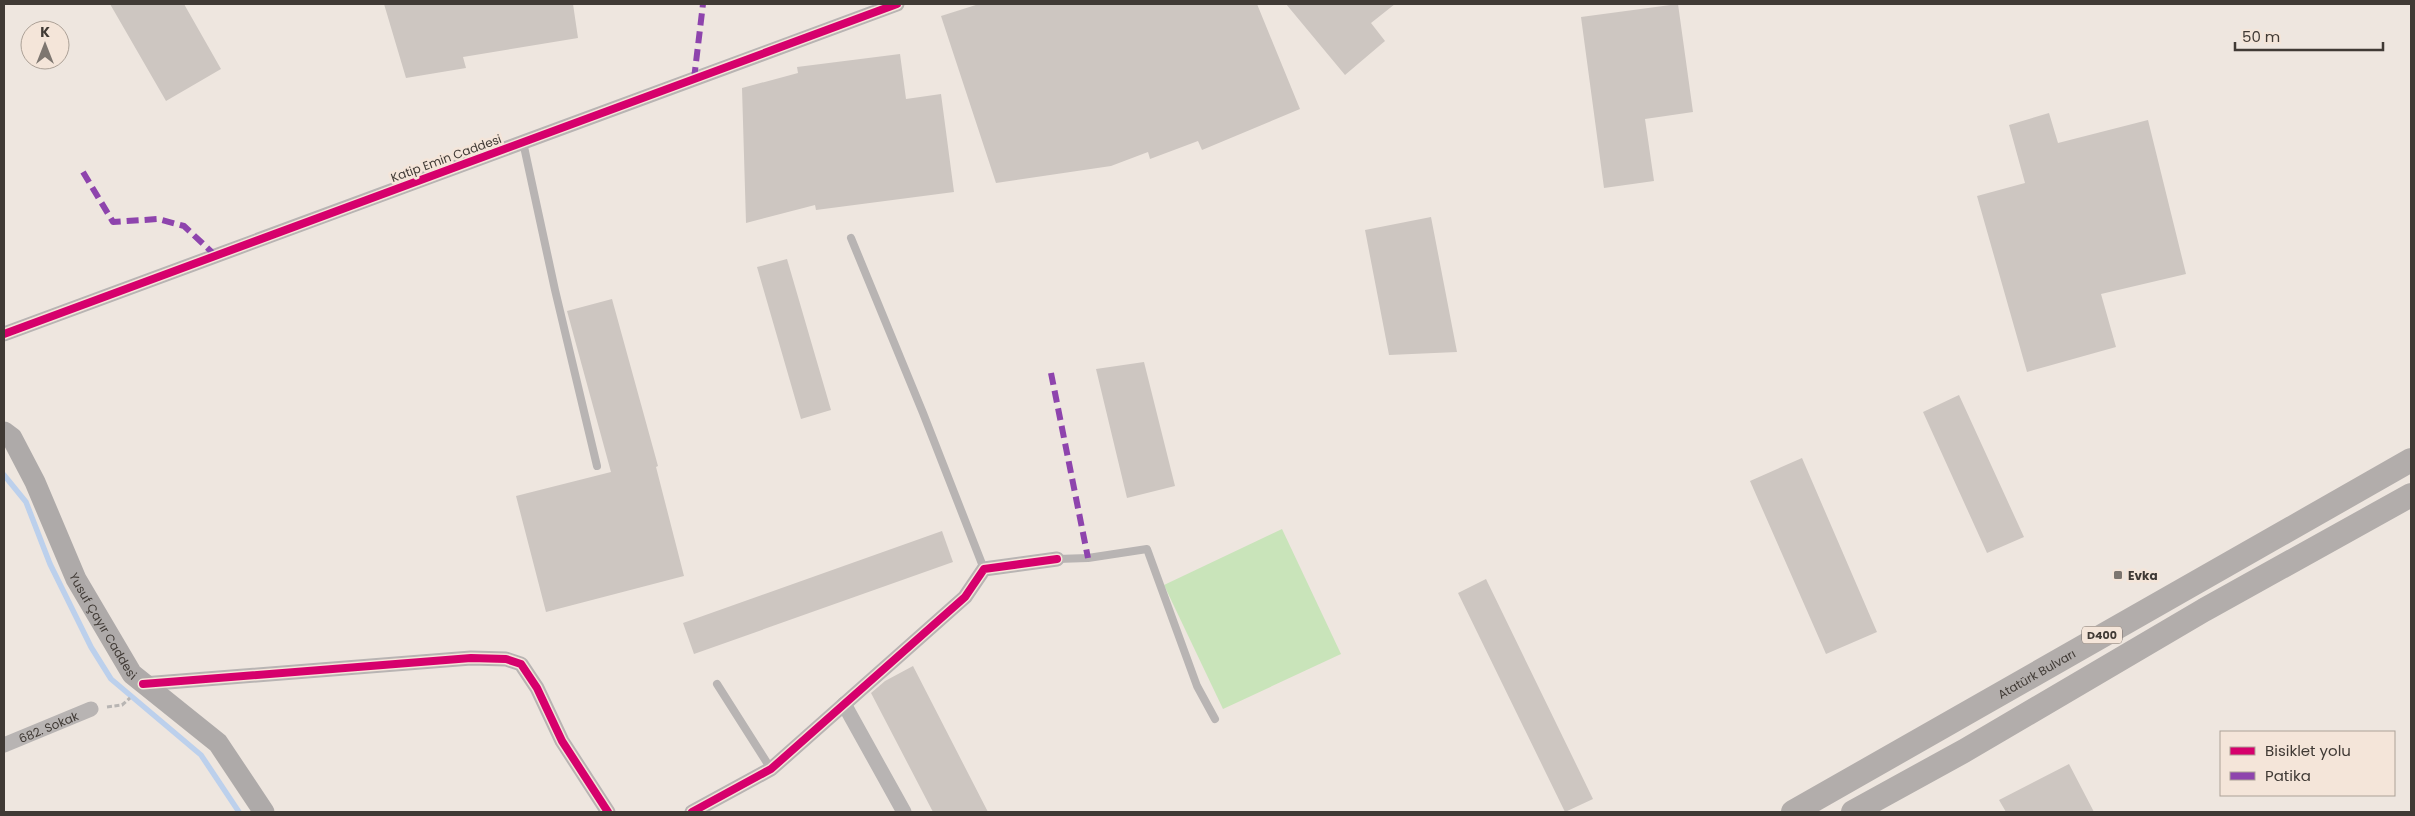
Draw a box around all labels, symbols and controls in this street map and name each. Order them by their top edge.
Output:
north arrow [20,20,70,70]
scale bar [2235,20,2382,52]
text: K [40,22,50,42]
text: 50 m [2242,26,2280,47]
street label: Katip Emin Caddesi [388,130,504,186]
place label: Evka [2128,567,2158,584]
marker: Evka [2112,569,2124,581]
street label: Yusuf Çayır Caddesi [66,570,141,683]
road number: D400 [2082,626,2122,644]
street label: Atatürk Bulvarı [1994,645,2078,702]
street label: 682. Sokak [16,706,82,747]
legend [2220,731,2395,796]
text: Bisiklet yolu [2265,740,2351,761]
text: Patika [2265,765,2311,786]

